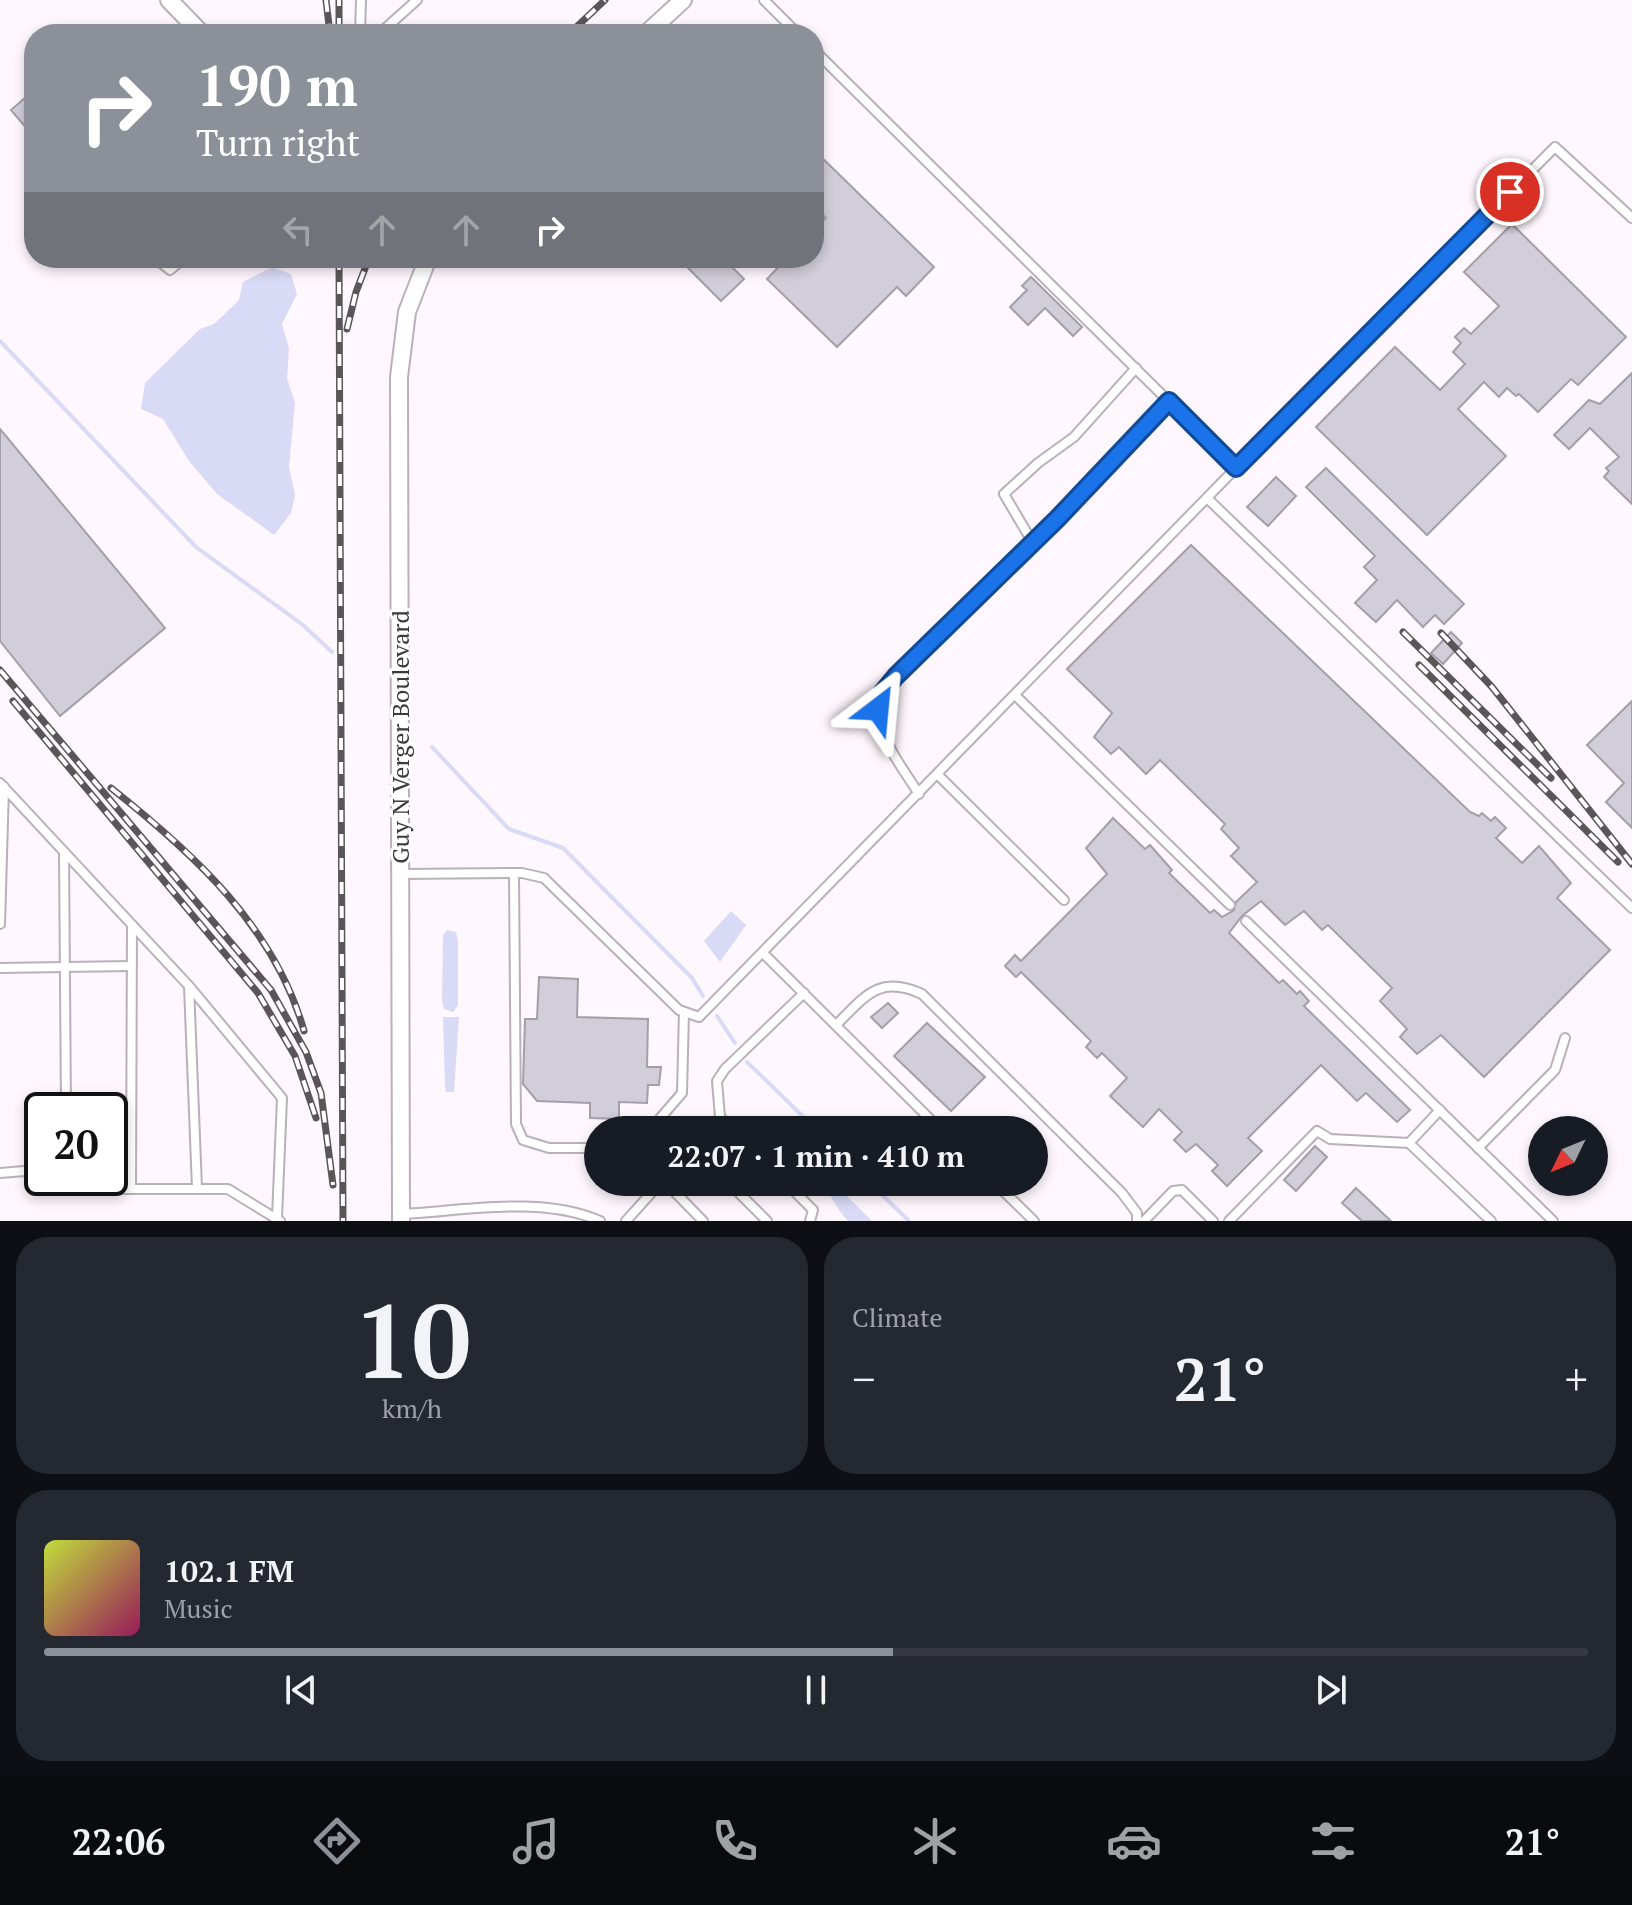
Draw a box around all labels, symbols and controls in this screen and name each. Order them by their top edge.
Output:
text: 190 m [196,48,358,122]
icon: right [64,56,168,160]
text: Turn right [196,119,360,166]
pin [1476,158,1544,226]
icon: arrive [1488,170,1532,214]
icon: left [276,208,320,252]
icon: ahead [360,208,404,252]
icon: ahead [444,208,488,252]
icon: right [528,208,572,252]
street label: Guy N Verger Boulevard [384,610,416,864]
position arrow [836,667,920,751]
speed limit sign: 20 [24,1092,128,1196]
north arrow [1528,1116,1608,1196]
map controls [1528,1116,1608,1196]
text: 22:07 · 1 min · 410 m [668,1136,964,1176]
text: 10 [353,1270,471,1408]
text: Climate [852,1300,943,1334]
text: 21° [1174,1339,1266,1418]
text: − [852,1349,875,1408]
text: + [1565,1349,1588,1408]
text: km/h [382,1391,442,1425]
text: 102.1 FM [164,1551,294,1591]
text: Music [164,1591,233,1625]
icon: previous [279,1668,323,1712]
icon: pause [794,1668,838,1712]
icon: next [1309,1668,1353,1712]
icon: directions [309,1813,365,1869]
icon: music [508,1813,564,1869]
icon: phone [707,1813,763,1869]
icon: climate [907,1813,963,1869]
icon: car [1106,1813,1162,1869]
icon: filters [1305,1813,1361,1869]
text: 22:06 [72,1818,165,1865]
text: 21° [1505,1818,1560,1865]

